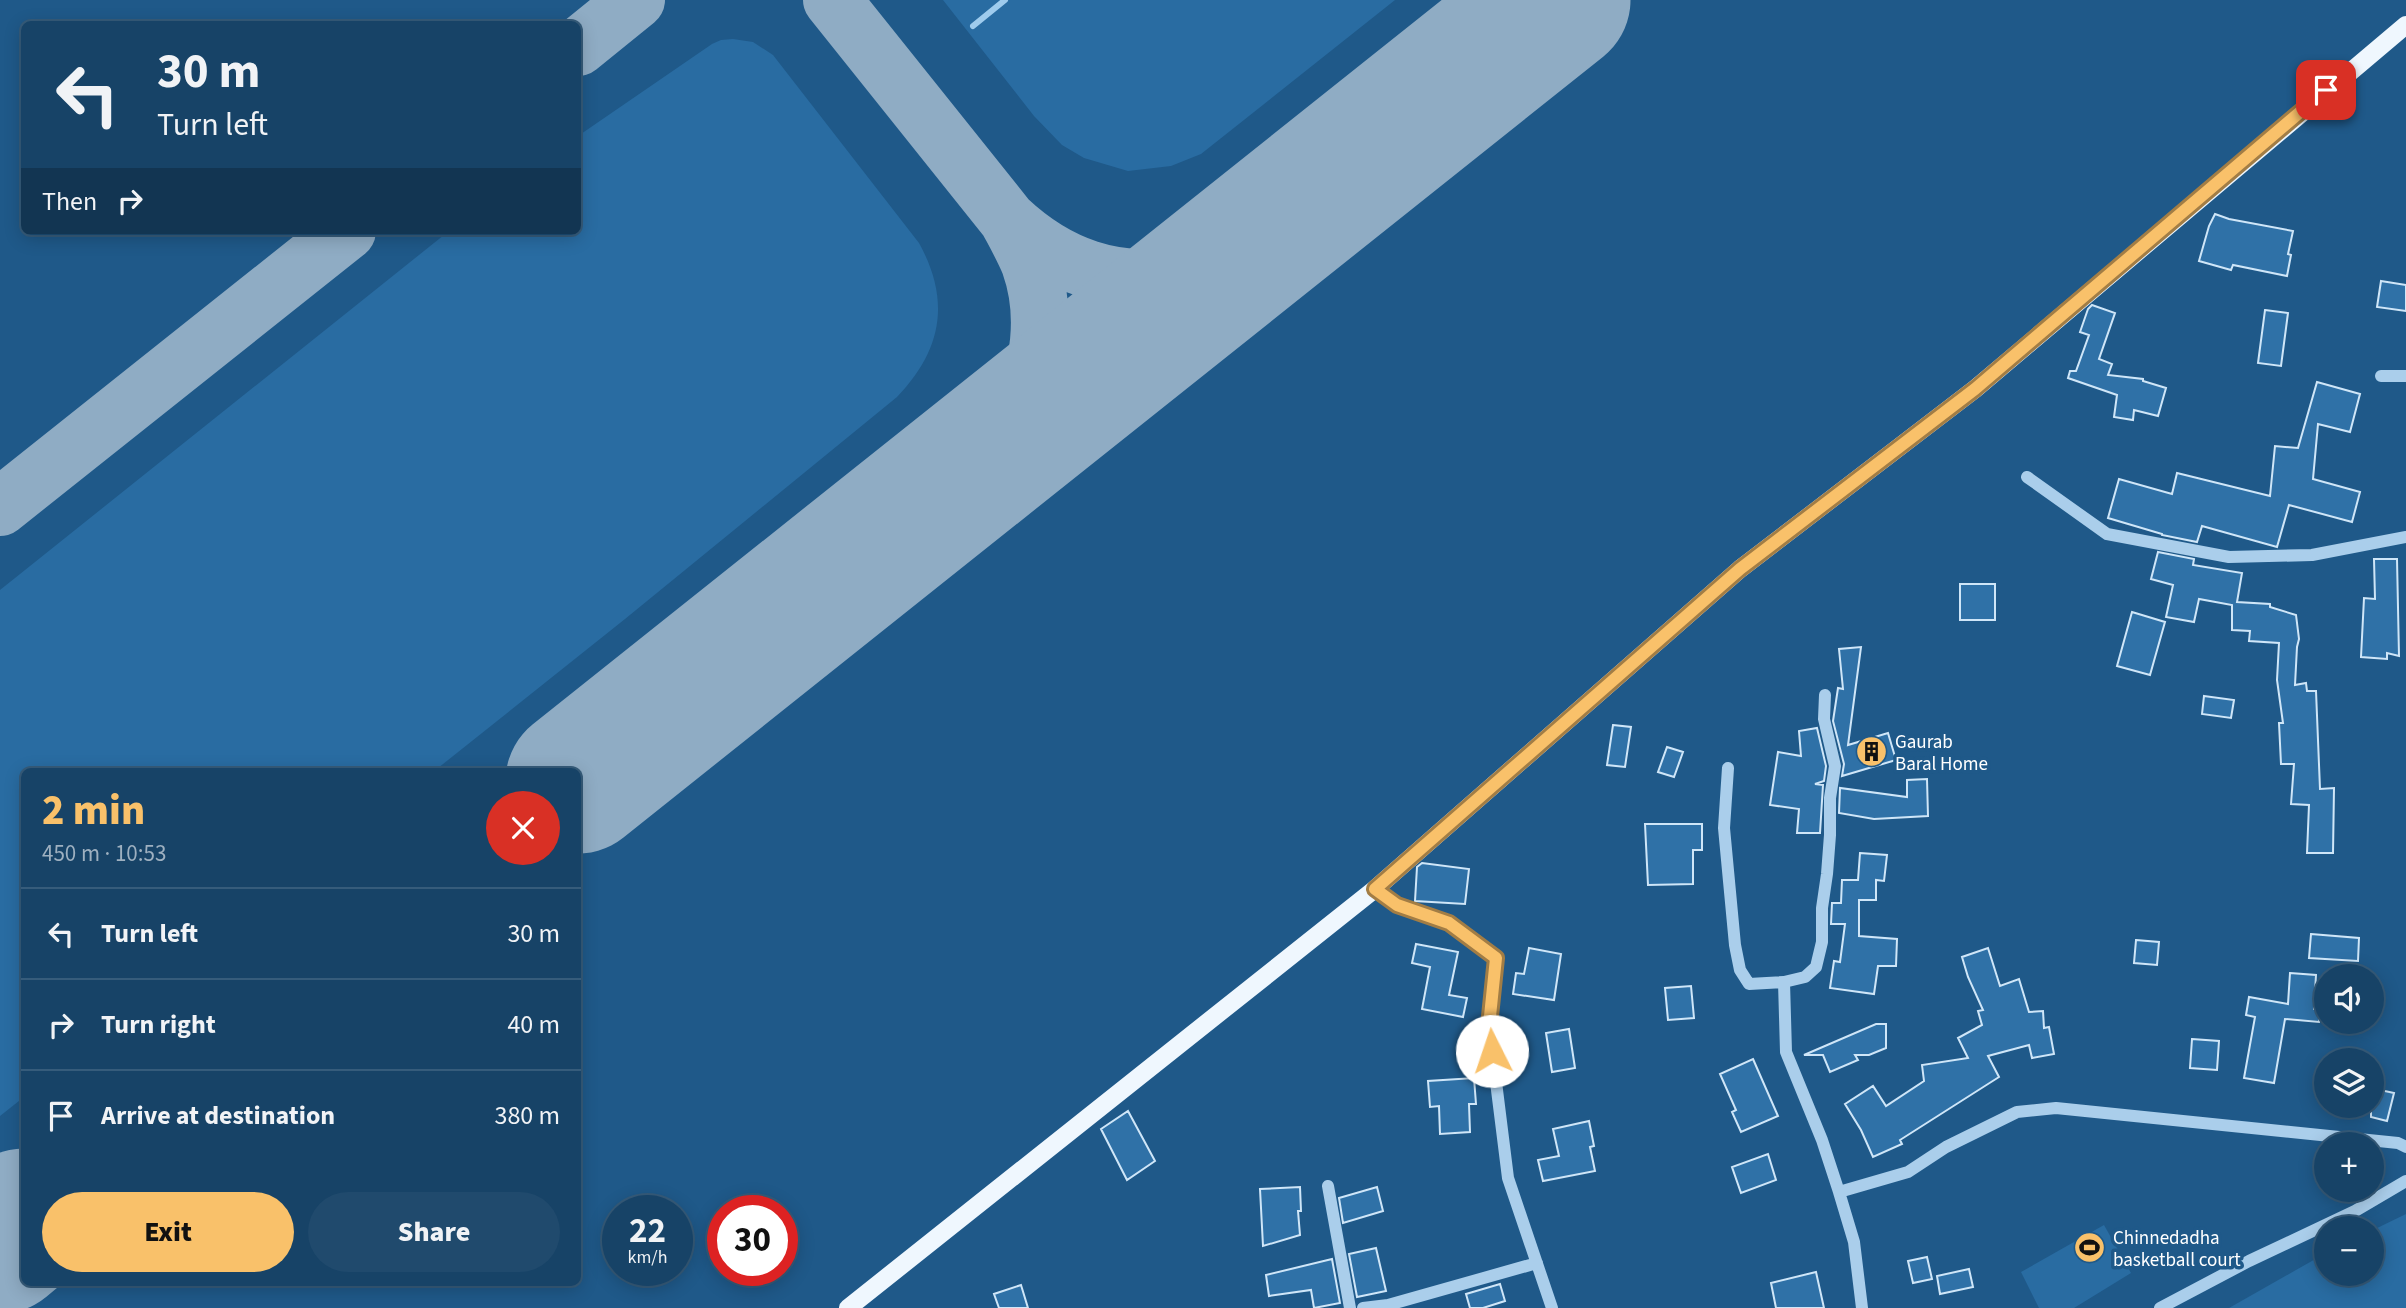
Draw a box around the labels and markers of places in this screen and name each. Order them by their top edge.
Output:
pin [2296,60,2356,120]
place label: Gaurab Baral Home [1895,729,1988,778]
building icon: Gaurab Baral Home [1855,735,1889,769]
place label: Chinnedadha basketball court [2113,1225,2241,1274]
sports icon: Chinnedadha basketball court [2073,1231,2107,1265]

